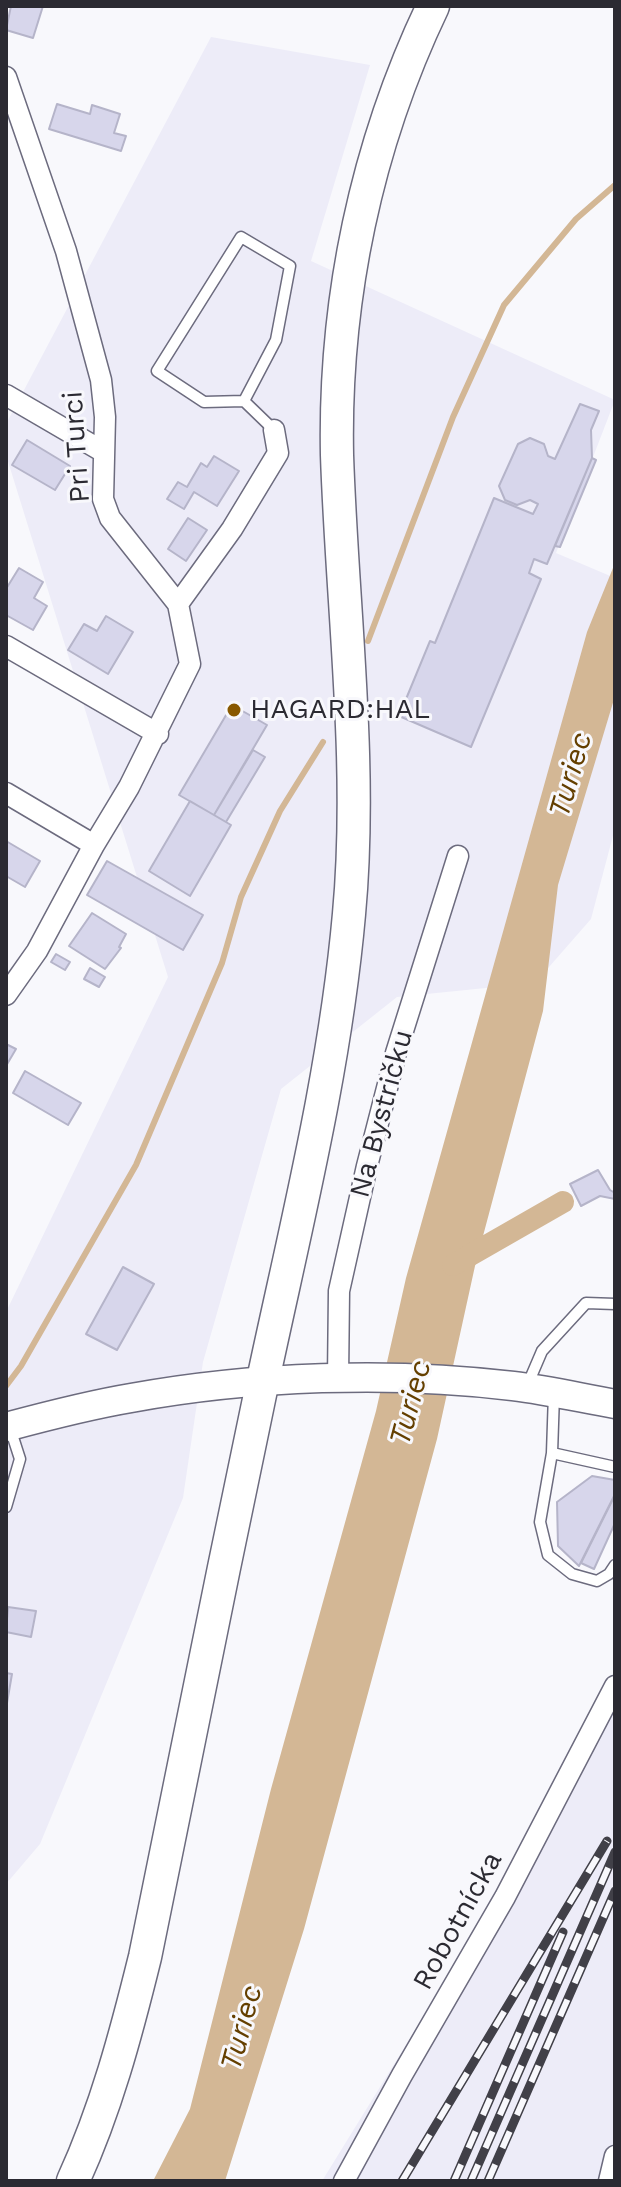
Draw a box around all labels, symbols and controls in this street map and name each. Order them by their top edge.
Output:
street label: Pri Turci [56,390,98,504]
place label: HAGARD:HAL [250,693,430,727]
marker: HAGARD:HAL [225,701,243,719]
water label: Turiec [542,729,600,821]
street label: Na Bystričku [343,1026,421,1202]
water label: Turiec [382,1357,440,1449]
street label: Robotnícka [406,1846,510,1996]
water label: Turiec [213,1982,271,2074]

